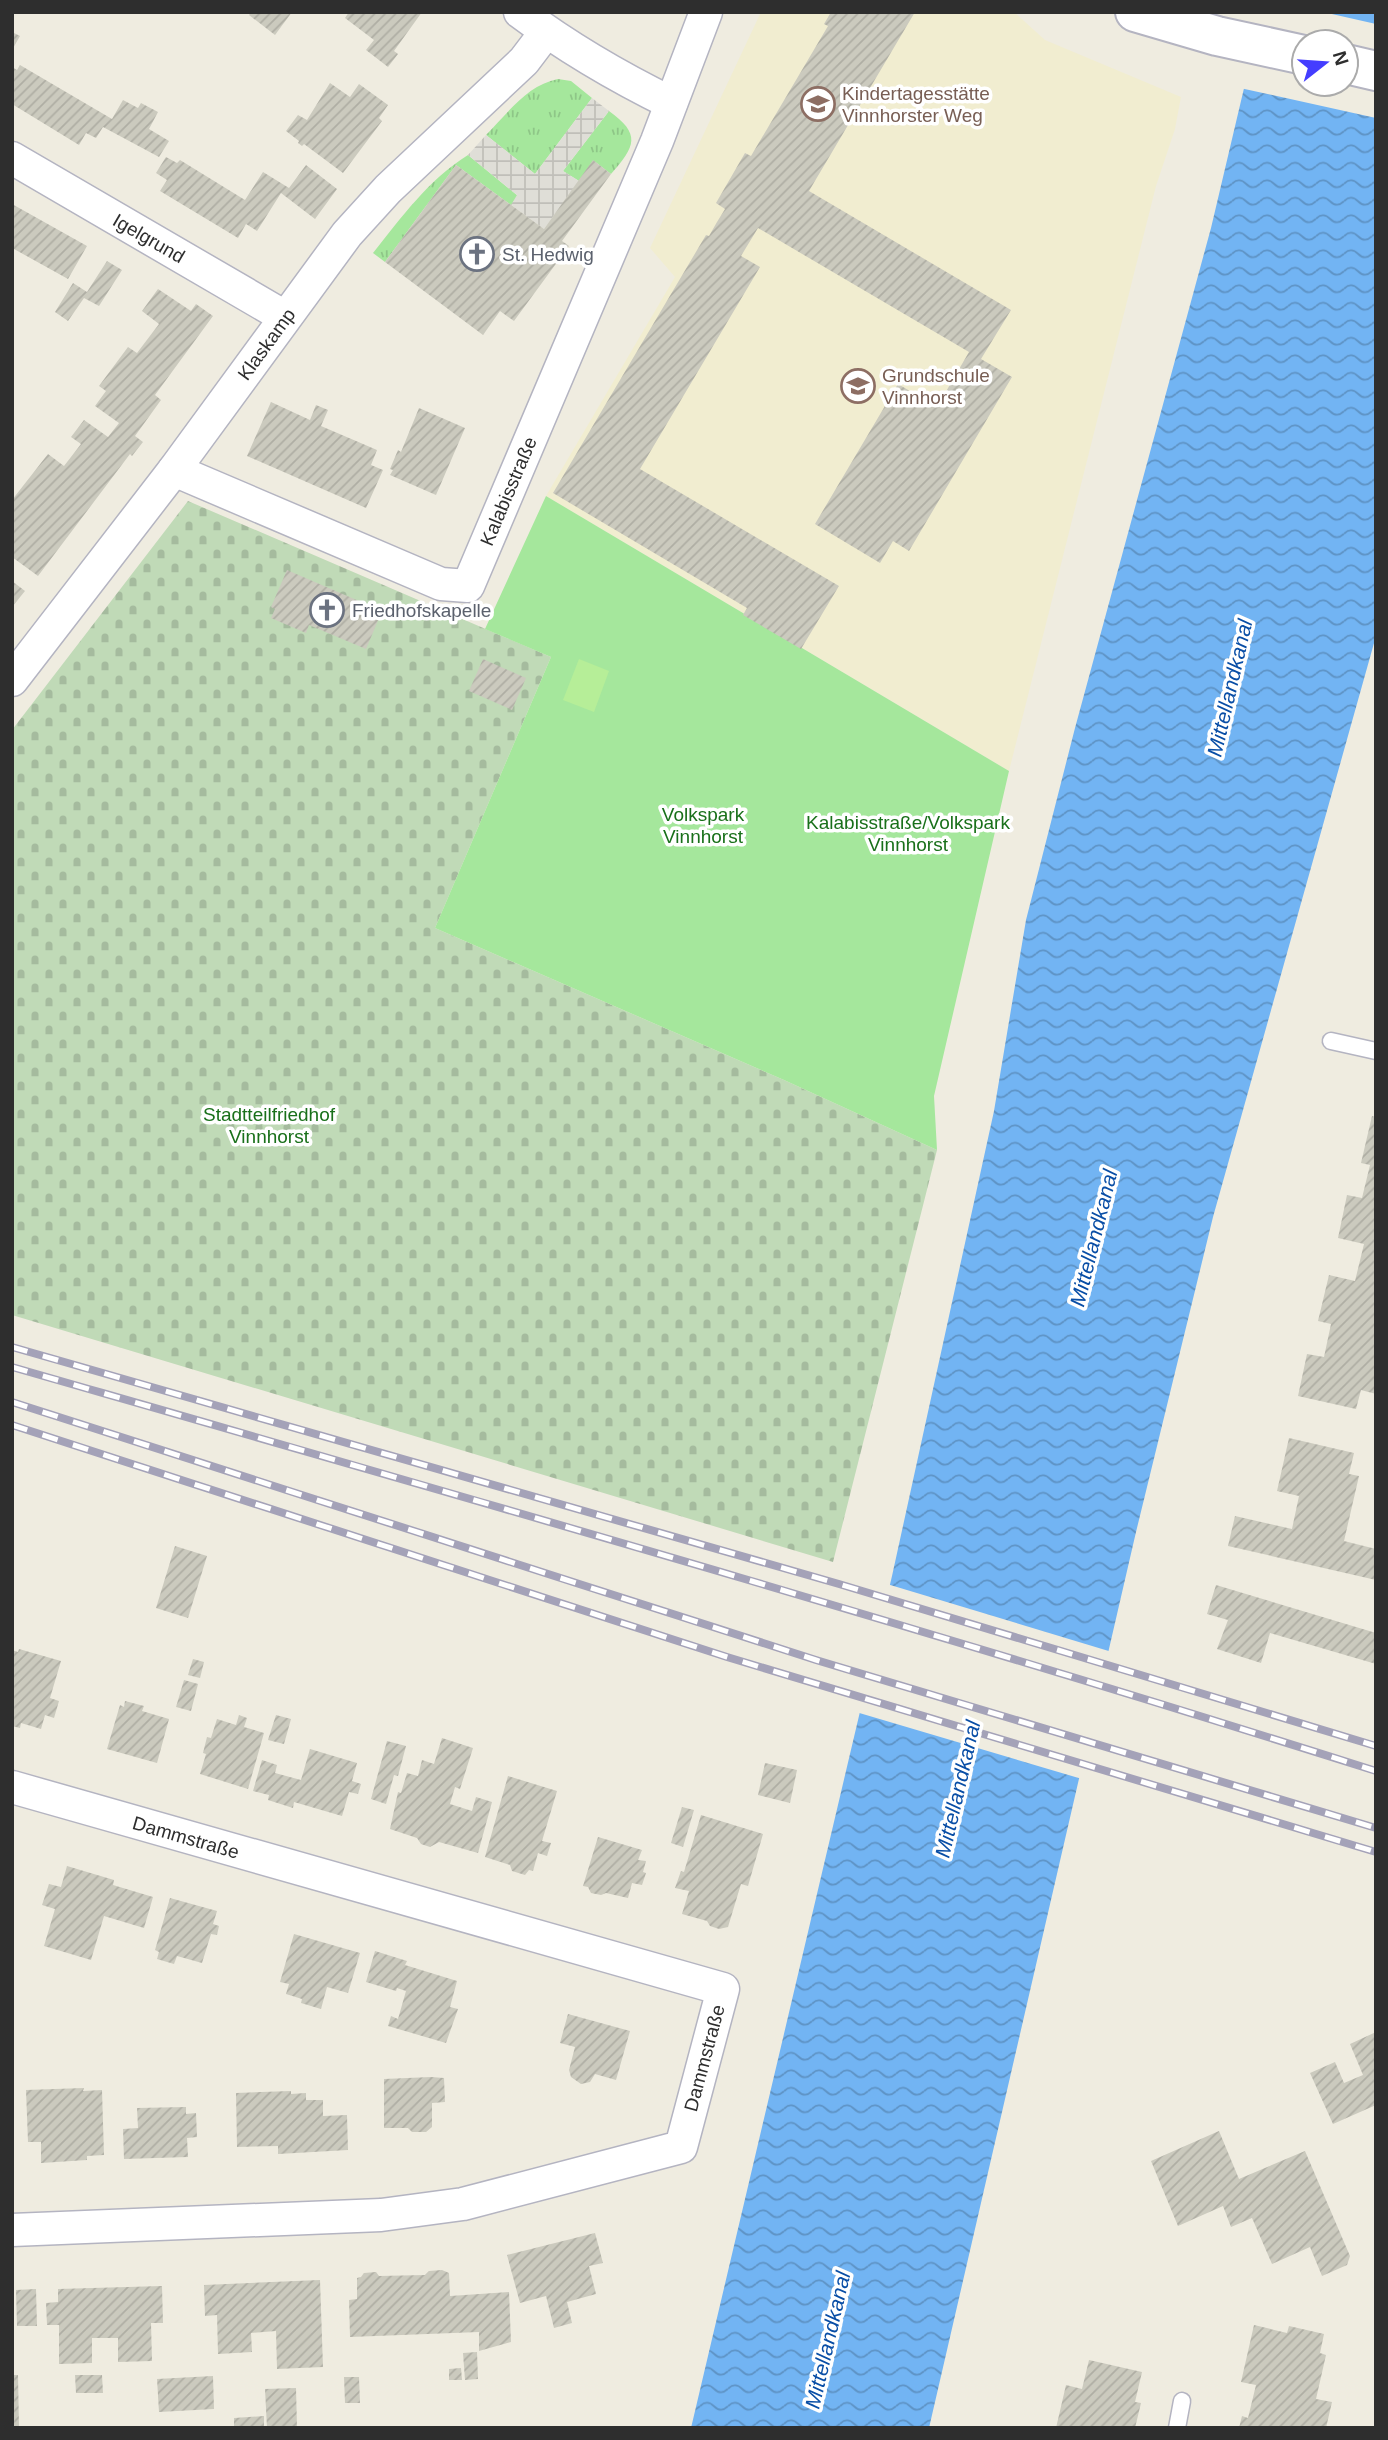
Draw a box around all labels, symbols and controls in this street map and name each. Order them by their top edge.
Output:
north arrow [1290,28,1360,98]
text: N [1329,49,1353,68]
place label: Kindertagesstätte Vinnhorster Weg [842,83,990,126]
school or university icon: Kindertagesstätte Vinnhorster Weg [799,85,837,123]
street label: Igelgrund [109,210,188,267]
church icon: St. Hedwig [458,235,496,273]
place label: St. Hedwig [502,244,594,265]
street label: Klaskamp [233,304,299,384]
place label: Grundschule Vinnhorst [882,365,990,408]
school or university icon: Grundschule Vinnhorst [839,367,877,405]
street label: Kalabisstraße [476,434,541,549]
church icon: Friedhofskapelle [308,591,346,629]
place label: Friedhofskapelle [352,600,491,621]
water label: Mittellandkanal [1203,616,1257,759]
park label: Volkspark Vinnhorst [662,804,745,847]
park label: Kalabisstraße/Volkspark Vinnhorst [806,812,1010,855]
park label: Stadtteilfriedhof Vinnhorst [203,1104,336,1147]
water label: Mittellandkanal [1065,1166,1122,1309]
water label: Mittellandkanal [931,1717,985,1860]
street label: Dammstraße [130,1812,242,1863]
street label: Dammstraße [680,2002,729,2114]
water label: Mittellandkanal [801,2268,855,2411]

